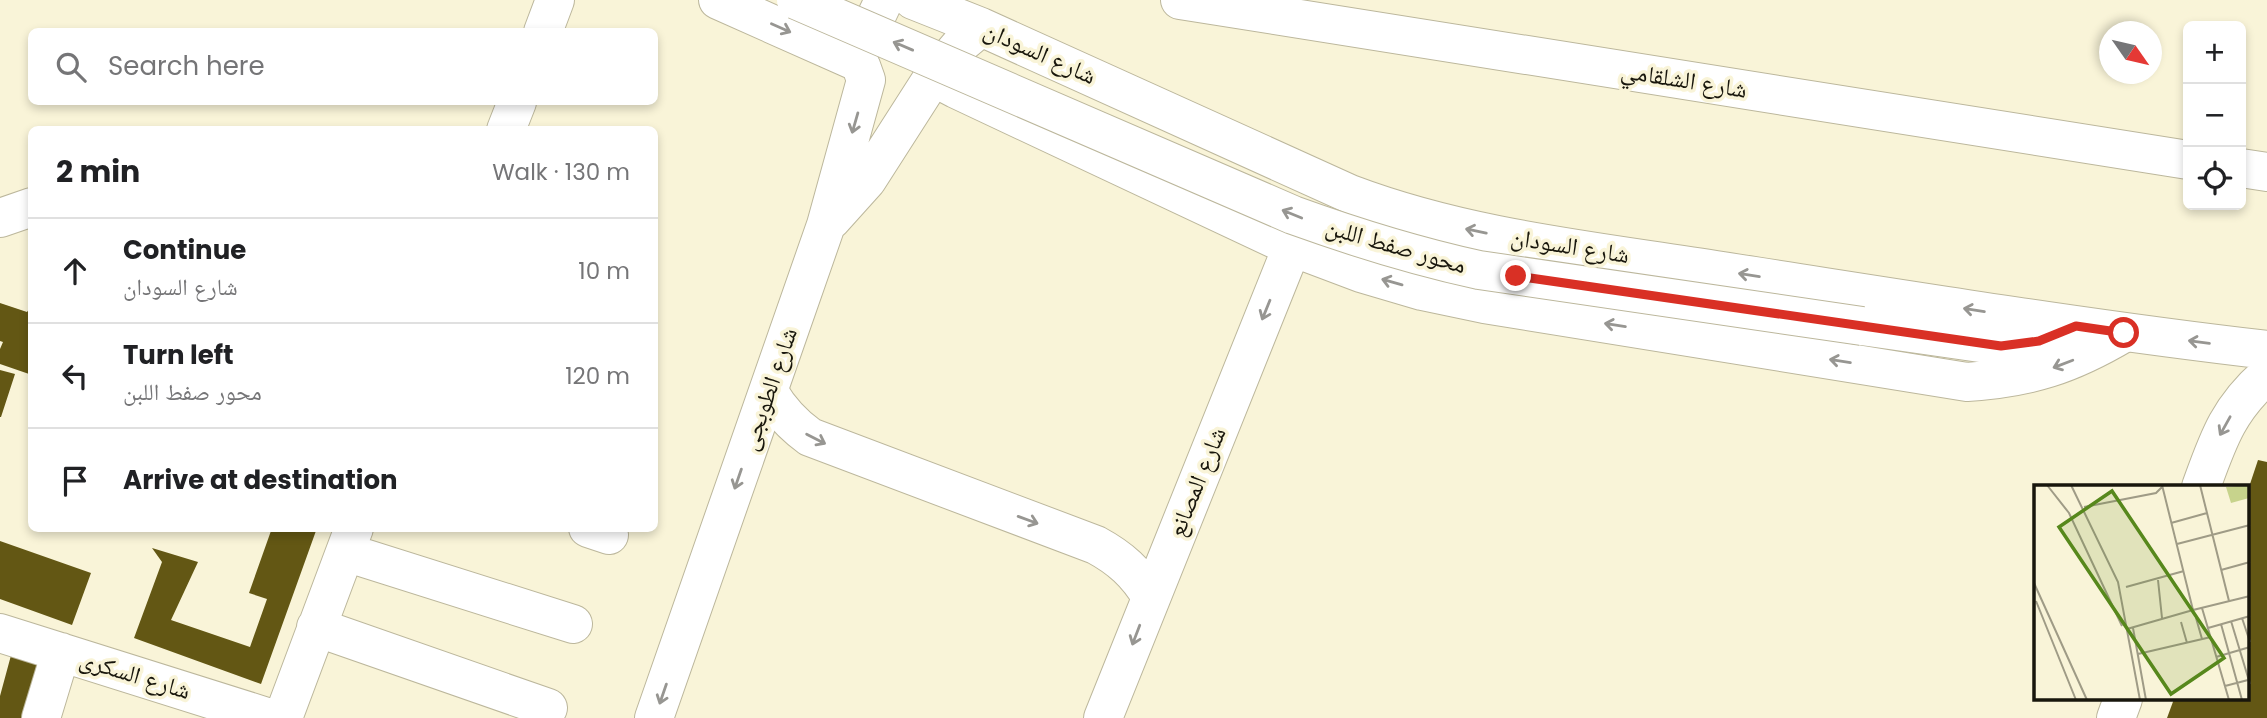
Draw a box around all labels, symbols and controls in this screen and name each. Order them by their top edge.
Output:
street label: شارع السودان [979,13,1102,92]
north arrow [2099,21,2162,84]
map controls [2183,21,2246,210]
button: + [2183,21,2246,84]
one-way arrow [770,22,791,35]
search box [28,28,658,105]
one-way arrow [892,39,914,52]
icon: search [52,48,90,86]
text: Search here [108,48,265,84]
street label: شارع الشلقامي [1618,53,1750,109]
button: − [2183,84,2246,147]
one-way arrow [848,112,861,134]
button: locate [2183,147,2246,210]
text: 2 min [56,150,140,193]
text: Walk · 130 m [492,156,630,188]
one-way arrow [1281,206,1303,219]
street label: محور صفط اللبن [1322,210,1470,281]
street label: شارع السودان [1508,220,1632,271]
one-way arrow [1465,223,1488,237]
text: Continue [123,232,246,268]
icon: ahead [56,252,94,290]
text: 10 m [578,255,630,287]
route end [1500,260,1531,291]
one-way arrow [1738,268,1761,281]
text: شارع السودان [123,271,238,303]
one-way arrow [1381,274,1403,287]
one-way arrow [1259,299,1272,320]
one-way arrow [1963,303,1986,316]
route start [2108,317,2139,348]
one-way arrow [1604,318,1627,331]
street label: شارع الطوبجى [732,323,805,455]
one-way arrow [2188,336,2211,349]
text: Turn left [123,337,234,373]
one-way arrow [1829,354,1852,367]
icon: left [56,357,94,395]
one-way arrow [2053,359,2075,371]
text: 120 m [565,360,630,392]
text: محور صفط اللبن [123,376,262,408]
one-way arrow [2218,415,2232,435]
street label: شارع المصانع [1160,422,1233,542]
one-way arrow [805,433,825,447]
icon: arrive [56,462,94,500]
text: Arrive at destination [123,462,398,498]
one-way arrow [731,468,744,490]
inset map [2034,485,2250,700]
one-way arrow [1017,515,1039,527]
one-way arrow [1128,623,1141,645]
street label: شارع السكرى [76,642,195,707]
one-way arrow [656,682,668,704]

